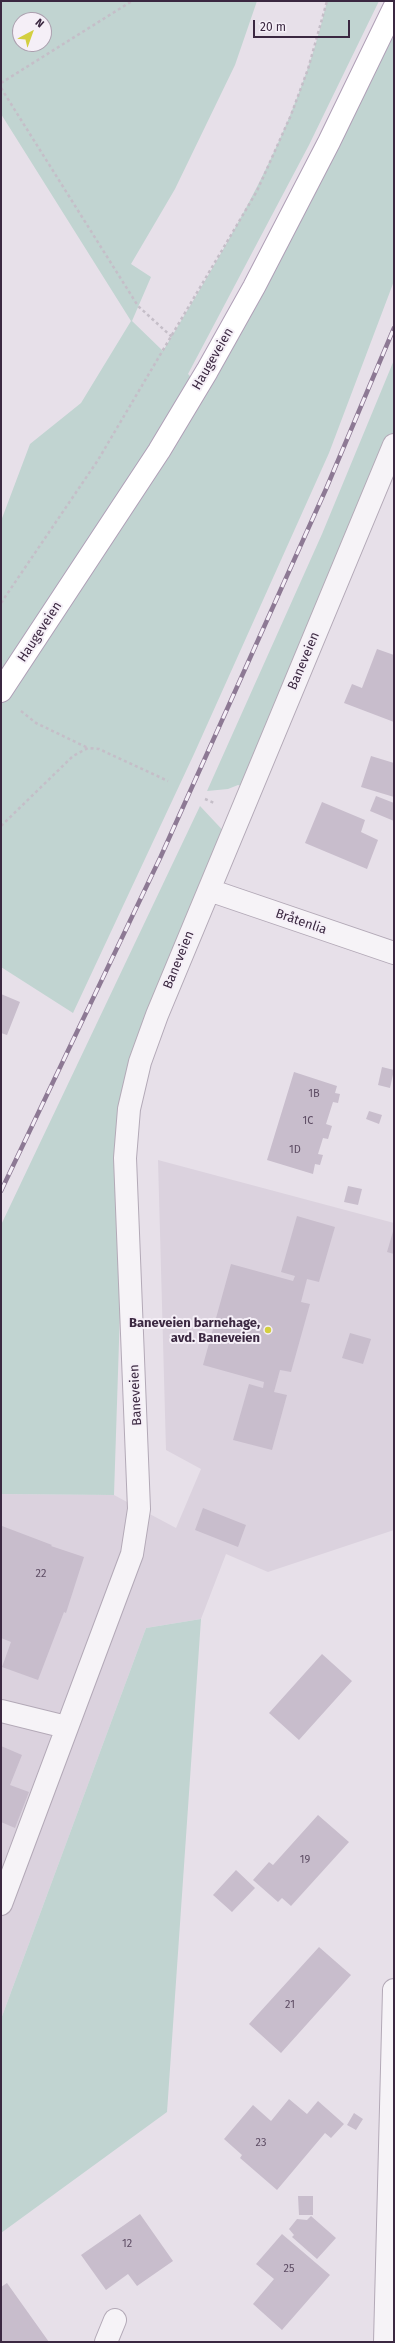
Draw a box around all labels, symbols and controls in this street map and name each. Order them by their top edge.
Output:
north arrow [12,12,52,52]
scale bar [255,12,352,38]
text: N [33,16,47,31]
text: 20 m [260,20,286,34]
street label: Haugeveien [189,325,237,393]
street label: Haugeveien [15,599,65,665]
street label: Baneveien [285,630,323,692]
street label: Bråtenlia [273,906,329,938]
street label: Baneveien [160,929,198,991]
house number: 1B [308,1087,320,1101]
house number: 1C [303,1114,313,1128]
house number: 1D [289,1143,301,1157]
place label: Baneveien barnehage, avd. Baneveien [129,1315,260,1346]
marker: Baneveien barnehage, avd. Baneveien [263,1325,273,1335]
street label: Baneveien [127,1364,145,1426]
house number: 22 [36,1567,46,1581]
house number: 19 [300,1853,310,1867]
house number: 21 [285,1998,295,2012]
house number: 23 [256,2136,266,2150]
house number: 12 [122,2237,132,2251]
house number: 25 [284,2262,294,2276]

